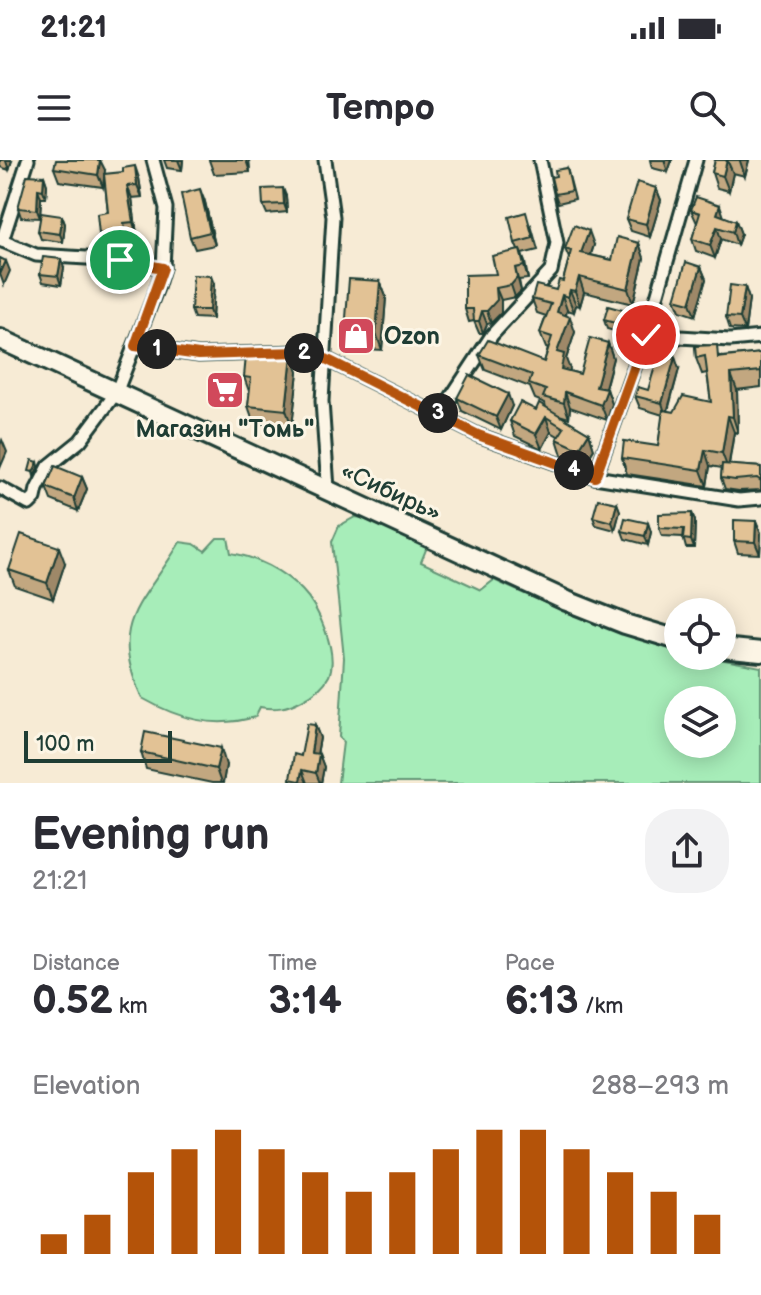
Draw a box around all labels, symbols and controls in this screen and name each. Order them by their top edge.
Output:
text: 21:21 [40,10,107,46]
icon: menu [32,86,76,130]
icon: search [685,86,729,130]
text: Tempo [326,87,435,130]
pin [86,226,154,294]
icon: arrive [98,238,142,282]
pin [612,301,680,369]
icon: check [624,313,668,357]
shop icon: Ozon [335,315,377,357]
place label: Ozon [384,322,440,351]
pin: 1 [137,329,177,369]
pin: 2 [284,333,324,373]
text: 1 [152,335,162,362]
text: 2 [297,339,311,366]
supermarket icon: Магазин "Томь" [204,369,246,411]
pin: 3 [418,393,458,433]
text: 3 [432,399,444,426]
place label: Магазин "Томь" [135,415,315,444]
pin: 4 [554,450,594,490]
street label: «Сибирь» [336,456,446,528]
text: 4 [568,456,580,483]
map controls [664,598,736,758]
button: locate [664,598,736,670]
button: layers [664,686,736,758]
scale bar [24,727,172,763]
text: 100 m [36,731,95,758]
text: Evening run [32,809,269,862]
button: share [645,809,729,893]
text: 21:21 [32,866,87,897]
text: Distance [32,950,120,977]
text: Time [268,950,317,977]
text: Pace [505,950,555,977]
text: 0.52 [32,977,113,1025]
text: 3:14 [268,977,342,1025]
text: 6:13 [505,977,579,1025]
text: km [113,993,148,1020]
text: /km [579,993,624,1020]
text: Elevation [32,1071,140,1102]
text: 288–293 m [591,1071,729,1102]

